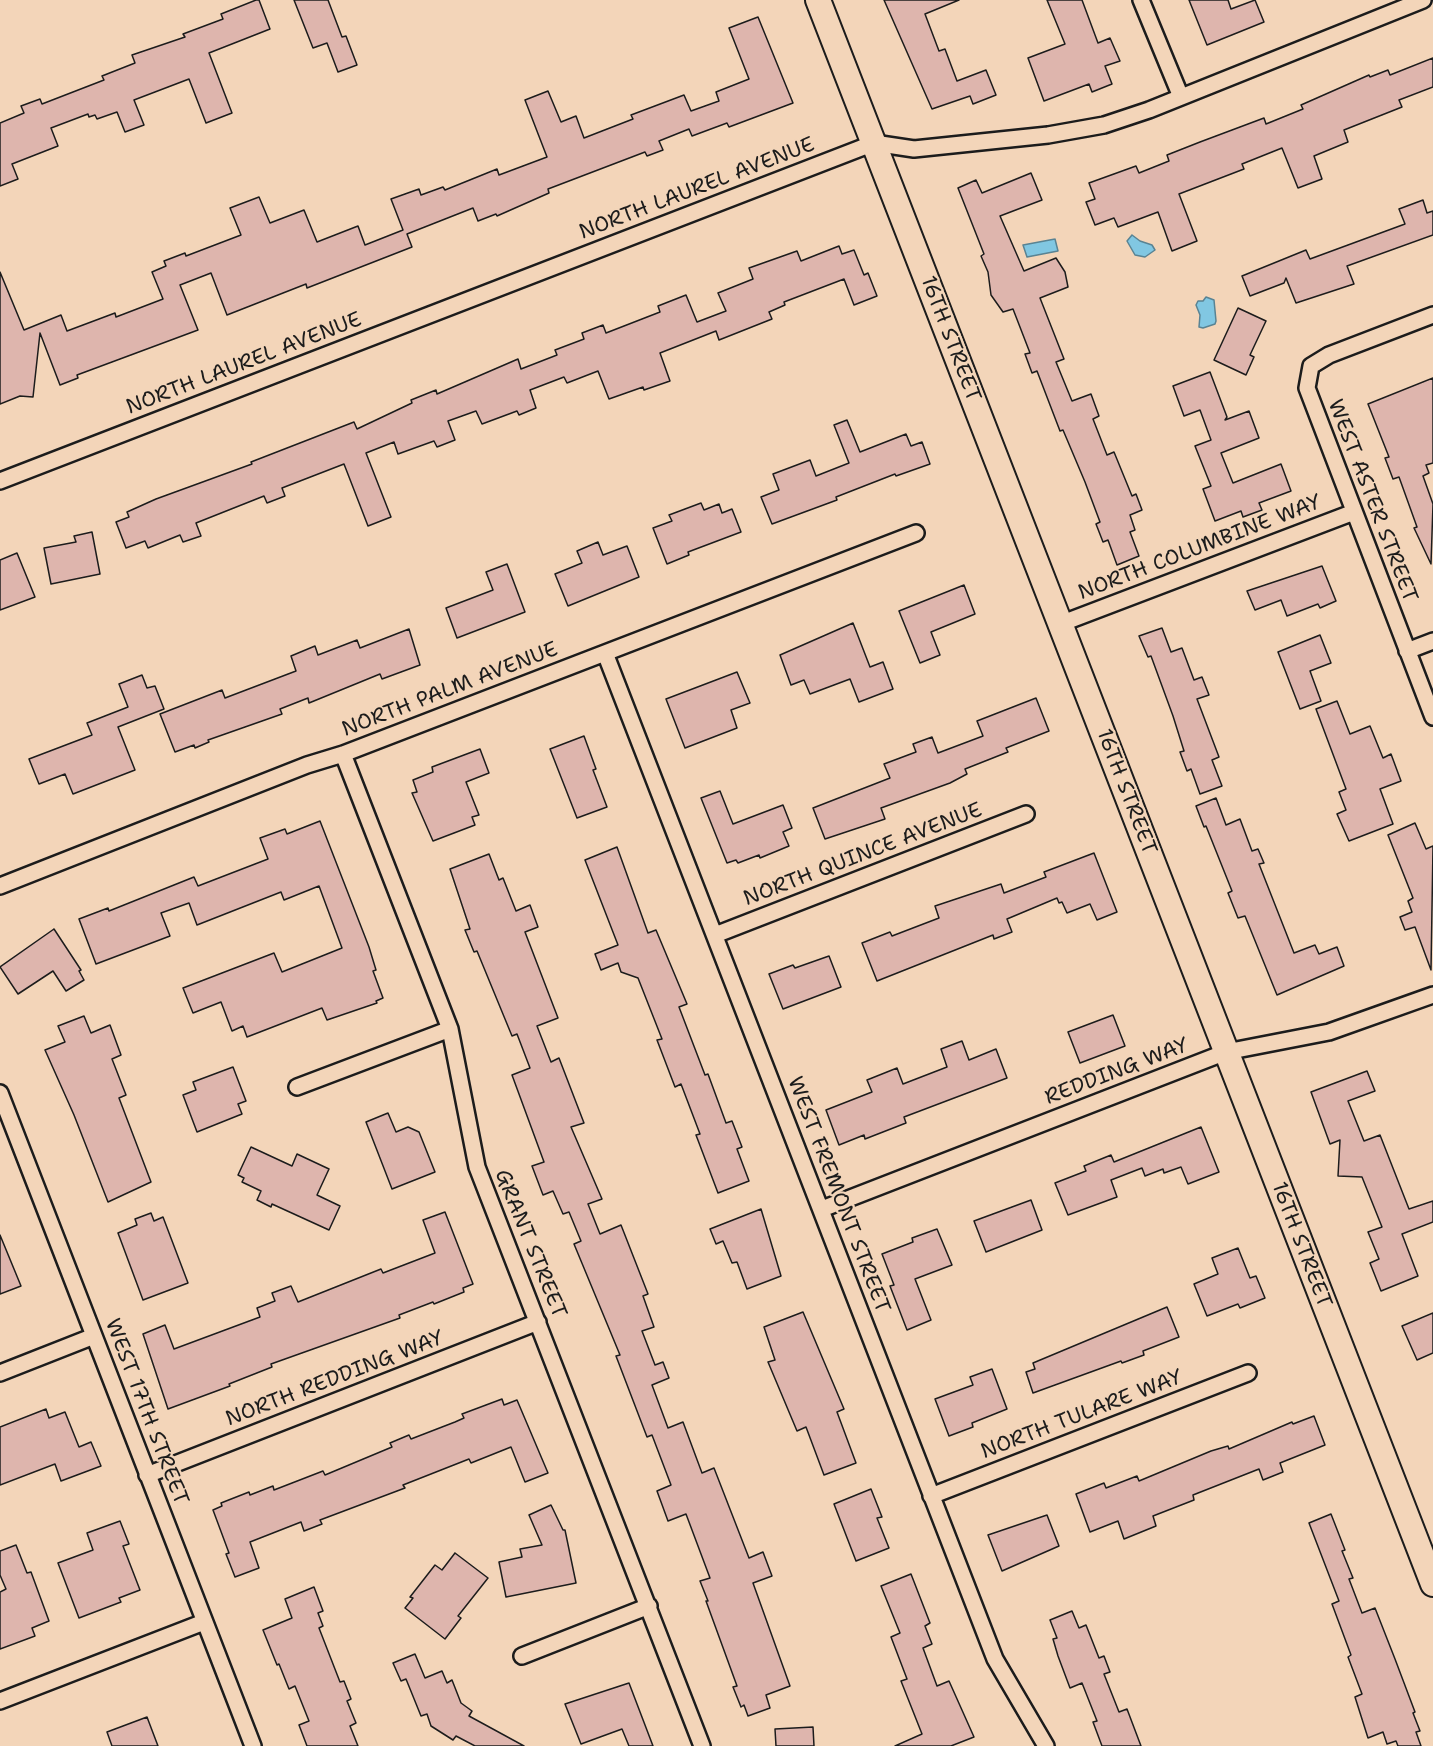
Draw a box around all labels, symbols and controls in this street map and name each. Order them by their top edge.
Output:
street label: NORTH LAUREL AVENUE [576,132,818,246]
street label: 16TH STREET [914,273,986,405]
street label: NORTH LAUREL AVENUE [123,307,365,421]
street label: WEST ASTER STREET [1322,396,1422,606]
street label: NORTH COLUMBINE WAY [1075,490,1325,606]
street label: NORTH PALM AVENUE [338,637,562,743]
street label: 16TH STREET [1090,726,1162,858]
street label: NORTH QUINCE AVENUE [740,798,986,912]
street label: REDDING WAY [1042,1033,1192,1111]
street label: WEST FREMONT STREET [781,1073,895,1317]
street label: GRANT STREET [489,1166,571,1322]
street label: 16TH STREET [1265,1179,1337,1311]
street label: WEST 17TH STREET [99,1315,193,1509]
street label: NORTH REDDING WAY [222,1326,448,1432]
street label: NORTH TULARE WAY [978,1365,1186,1465]

